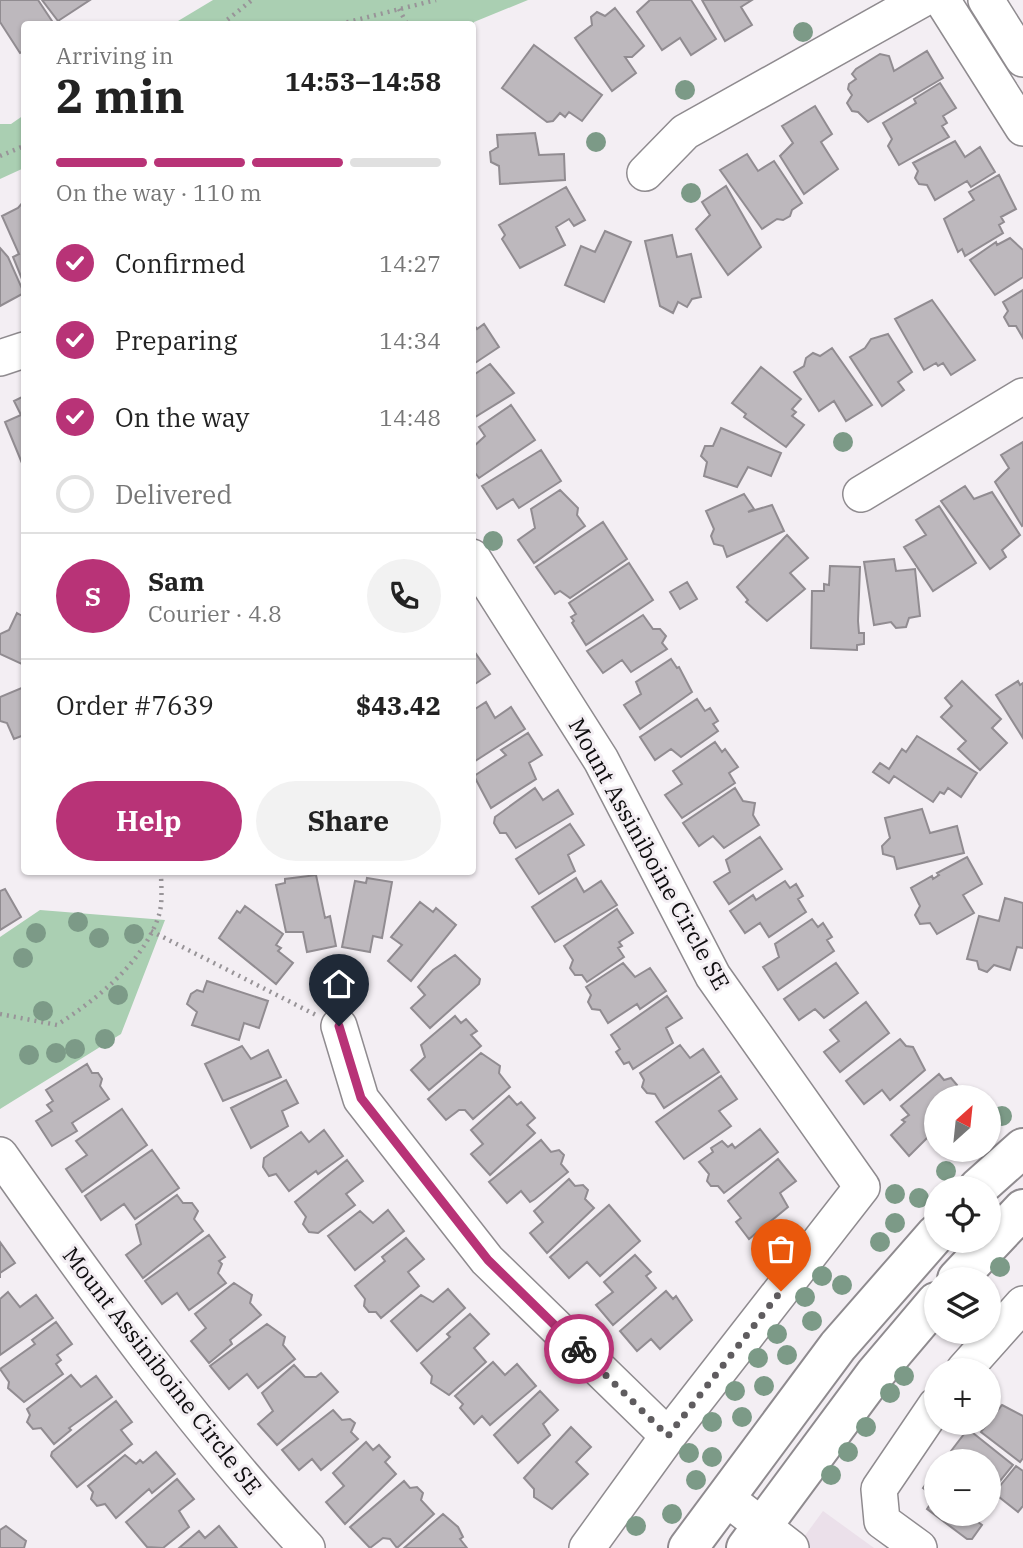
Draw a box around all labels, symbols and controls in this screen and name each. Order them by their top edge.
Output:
text: Arriving in [56,40,173,70]
text: 14:53–14:58 [285,64,441,98]
text: 2 min [56,66,185,126]
text: On the way · 110 m [56,177,262,207]
icon: check [56,244,94,282]
text: Confirmed [115,246,246,280]
text: 14:27 [379,248,441,278]
icon: check [56,321,94,359]
text: Preparing [115,323,237,357]
text: 14:34 [379,325,441,355]
icon: check [56,398,94,436]
text: On the way [115,400,249,434]
text: 14:48 [379,402,441,432]
text: Delivered [115,477,232,511]
button: phone [367,559,441,633]
text: Sam [148,564,204,598]
text: S [85,579,101,613]
text: Courier · 4.8 [148,598,282,628]
text: Order #7639 [56,688,214,722]
text: $43.42 [356,688,441,722]
street label: Mount Assiniboine Circle SE [562,712,737,995]
button: Help [56,781,242,861]
button: Share [256,781,441,861]
pin [309,954,369,1026]
icon: home [320,965,358,1003]
north arrow [924,1085,1001,1162]
map controls [924,1085,1001,1526]
button: locate [924,1176,1001,1253]
pin [751,1219,811,1291]
icon: bag [762,1230,800,1268]
street label: Mount Assiniboine Circle SE [57,1240,269,1500]
button: layers [924,1267,1001,1344]
courier [544,1314,614,1384]
icon: bike [560,1330,598,1368]
button: + [924,1358,1001,1435]
button: − [924,1449,1001,1526]

